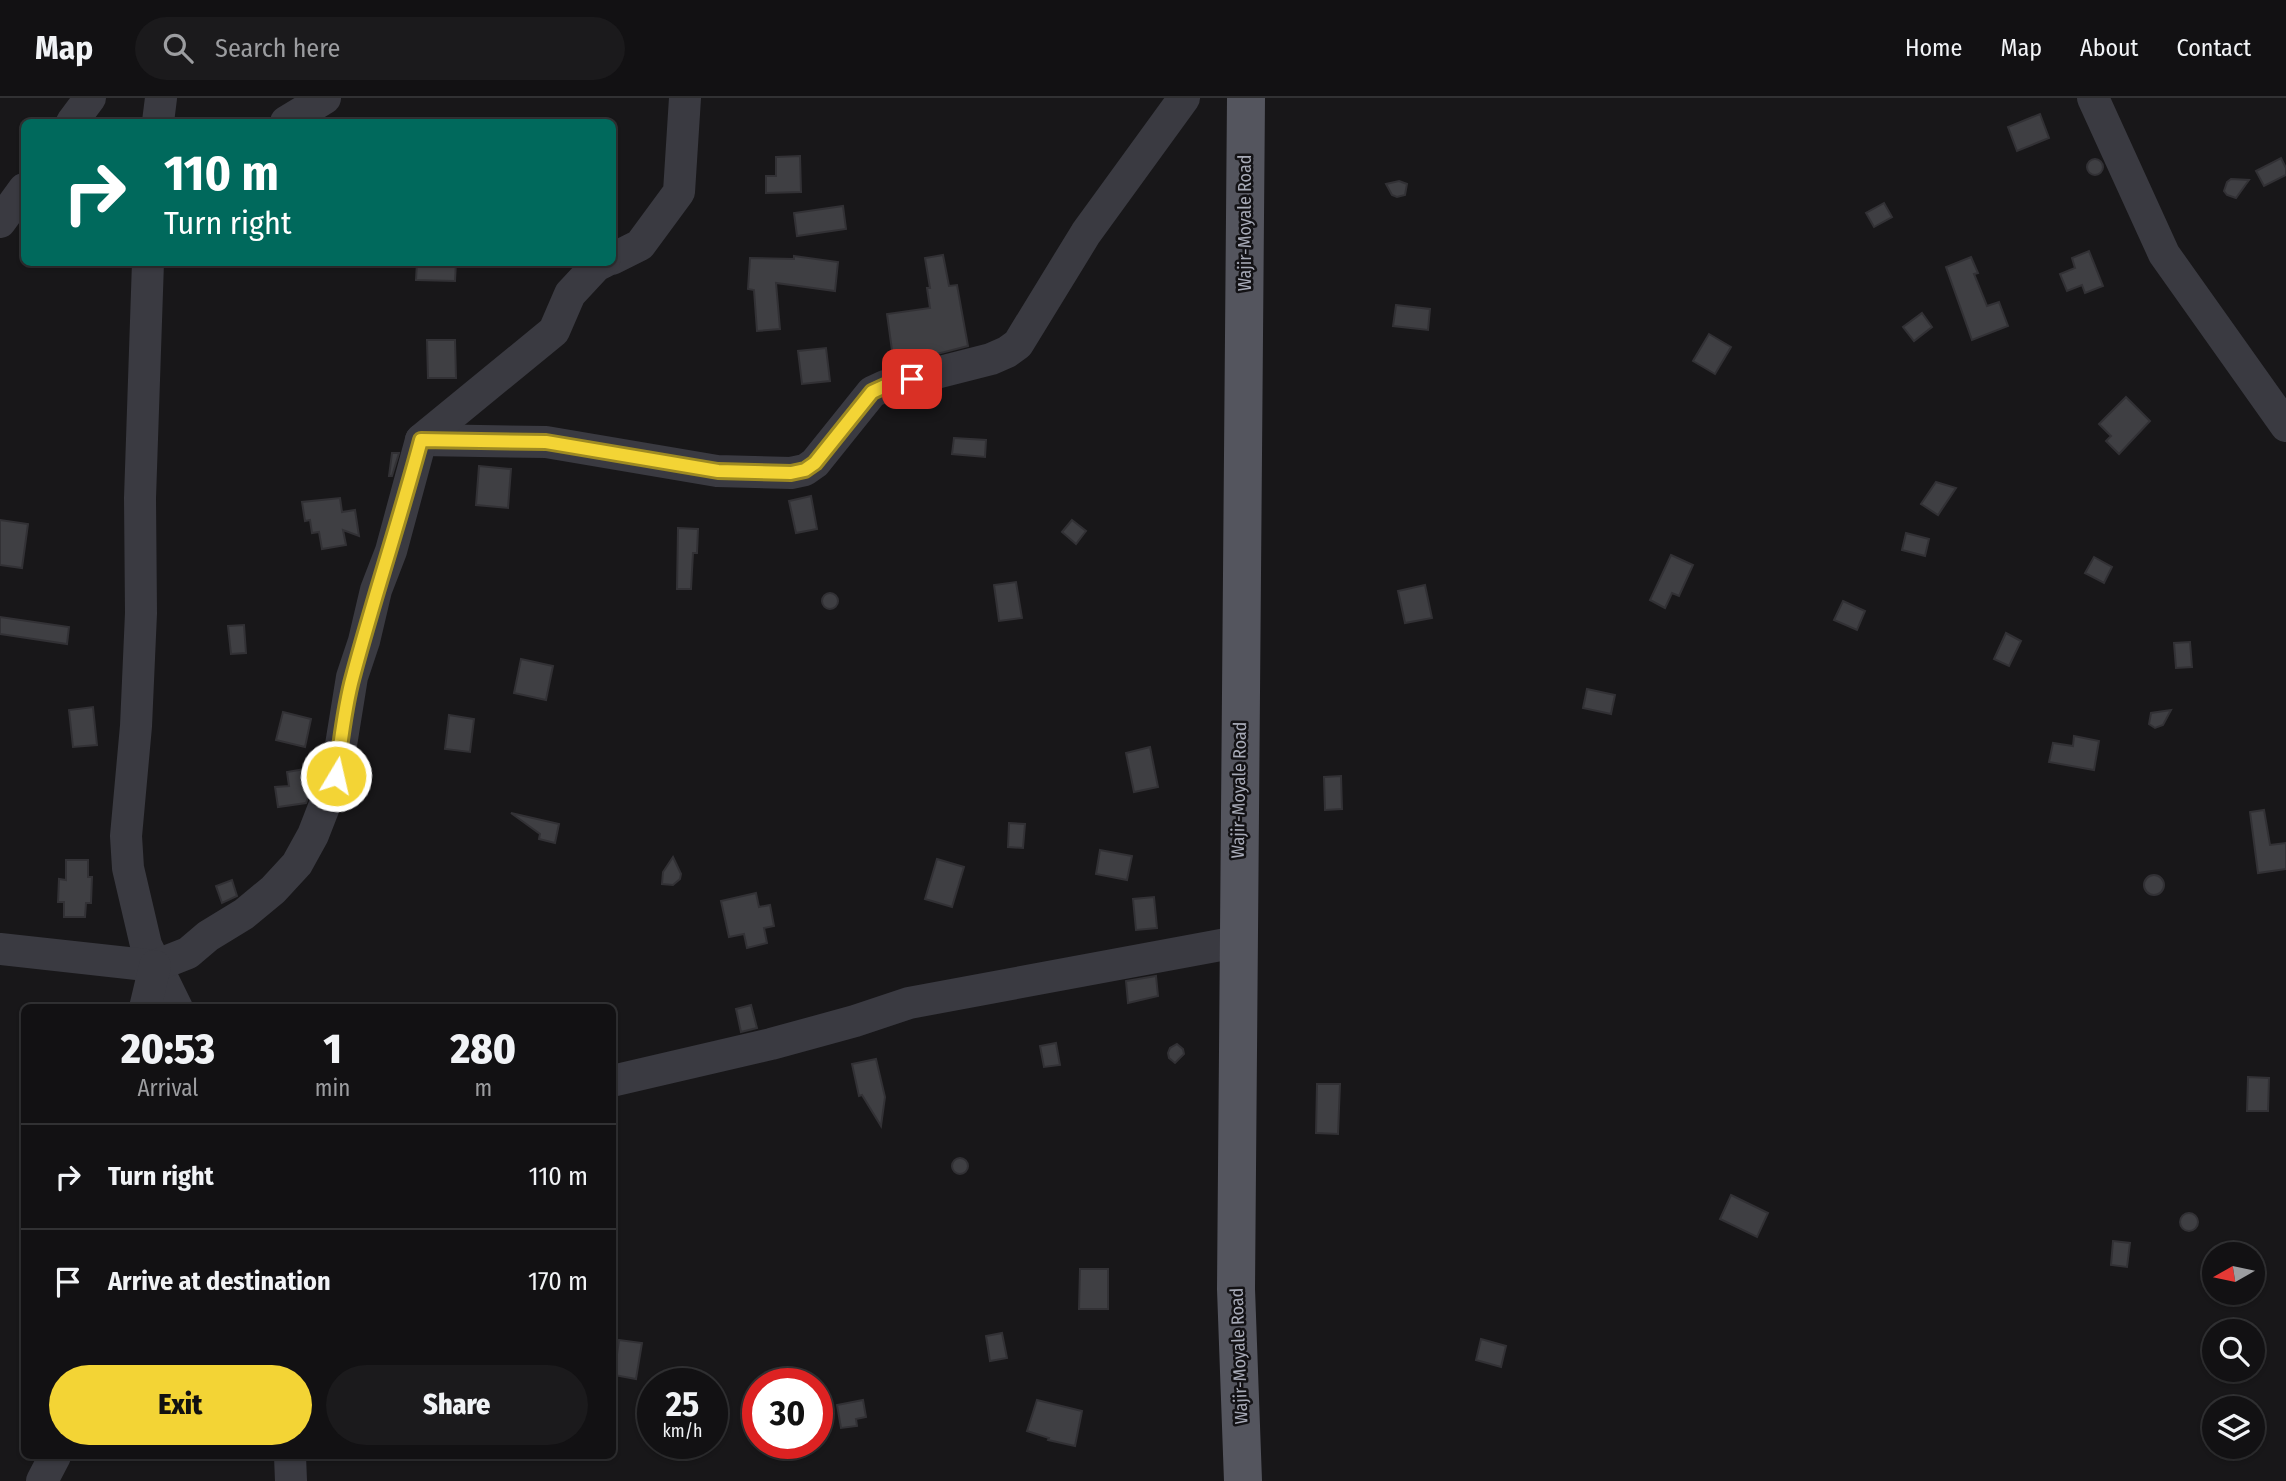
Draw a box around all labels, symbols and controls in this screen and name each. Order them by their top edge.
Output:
search box [135,17,625,80]
text: Map [35,28,93,68]
icon: search [159,29,197,67]
text: Search here [215,33,340,64]
text: Home [1905,34,1962,62]
text: Map [2000,34,2042,62]
text: About [2080,34,2138,62]
text: Contact [2176,34,2251,62]
text: 110 m [164,144,279,203]
icon: right [49,147,140,238]
street label: Wajir-Moyale Road [1234,155,1256,291]
text: Turn right [164,204,291,242]
pin [882,349,942,409]
icon: arrive [893,360,931,398]
street label: Wajir-Moyale Road [1227,721,1251,859]
position arrow [299,739,373,813]
text: 20:53 [121,1024,215,1074]
text: 1 [324,1024,342,1074]
text: 280 [450,1024,516,1074]
text: Arrival [137,1074,198,1102]
text: min [315,1074,350,1102]
text: m [474,1074,492,1102]
icon: right [49,1158,87,1196]
text: Turn right [108,1161,214,1192]
text: 110 m [528,1161,588,1192]
north arrow [2202,1242,2264,1306]
map controls [2202,1242,2265,1459]
icon: arrive [49,1263,87,1301]
text: Arrive at destination [108,1266,331,1297]
text: 170 m [528,1266,588,1297]
street label: Wajir-Moyale Road [1226,1287,1252,1425]
button: search [2202,1319,2265,1382]
button: Exit [49,1365,312,1445]
button: Share [326,1365,588,1445]
speed limit sign: 30 [742,1368,833,1459]
text: 25 [666,1383,699,1425]
button: layers [2202,1396,2265,1459]
text: km/h [662,1420,703,1442]

